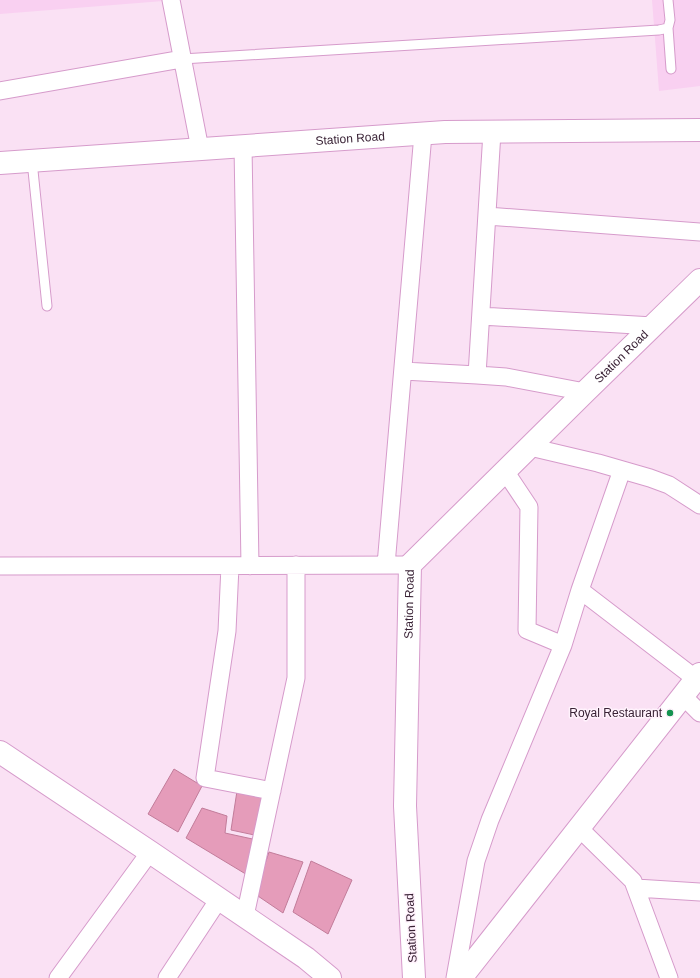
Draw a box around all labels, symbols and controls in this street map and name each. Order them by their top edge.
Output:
street label: Station Road [315,129,385,148]
street label: Station Road [591,327,651,386]
street label: Station Road [401,569,417,639]
place label: Royal Restaurant [569,706,663,720]
marker: Royal Restaurant [665,708,675,718]
street label: Station Road [402,893,420,963]

